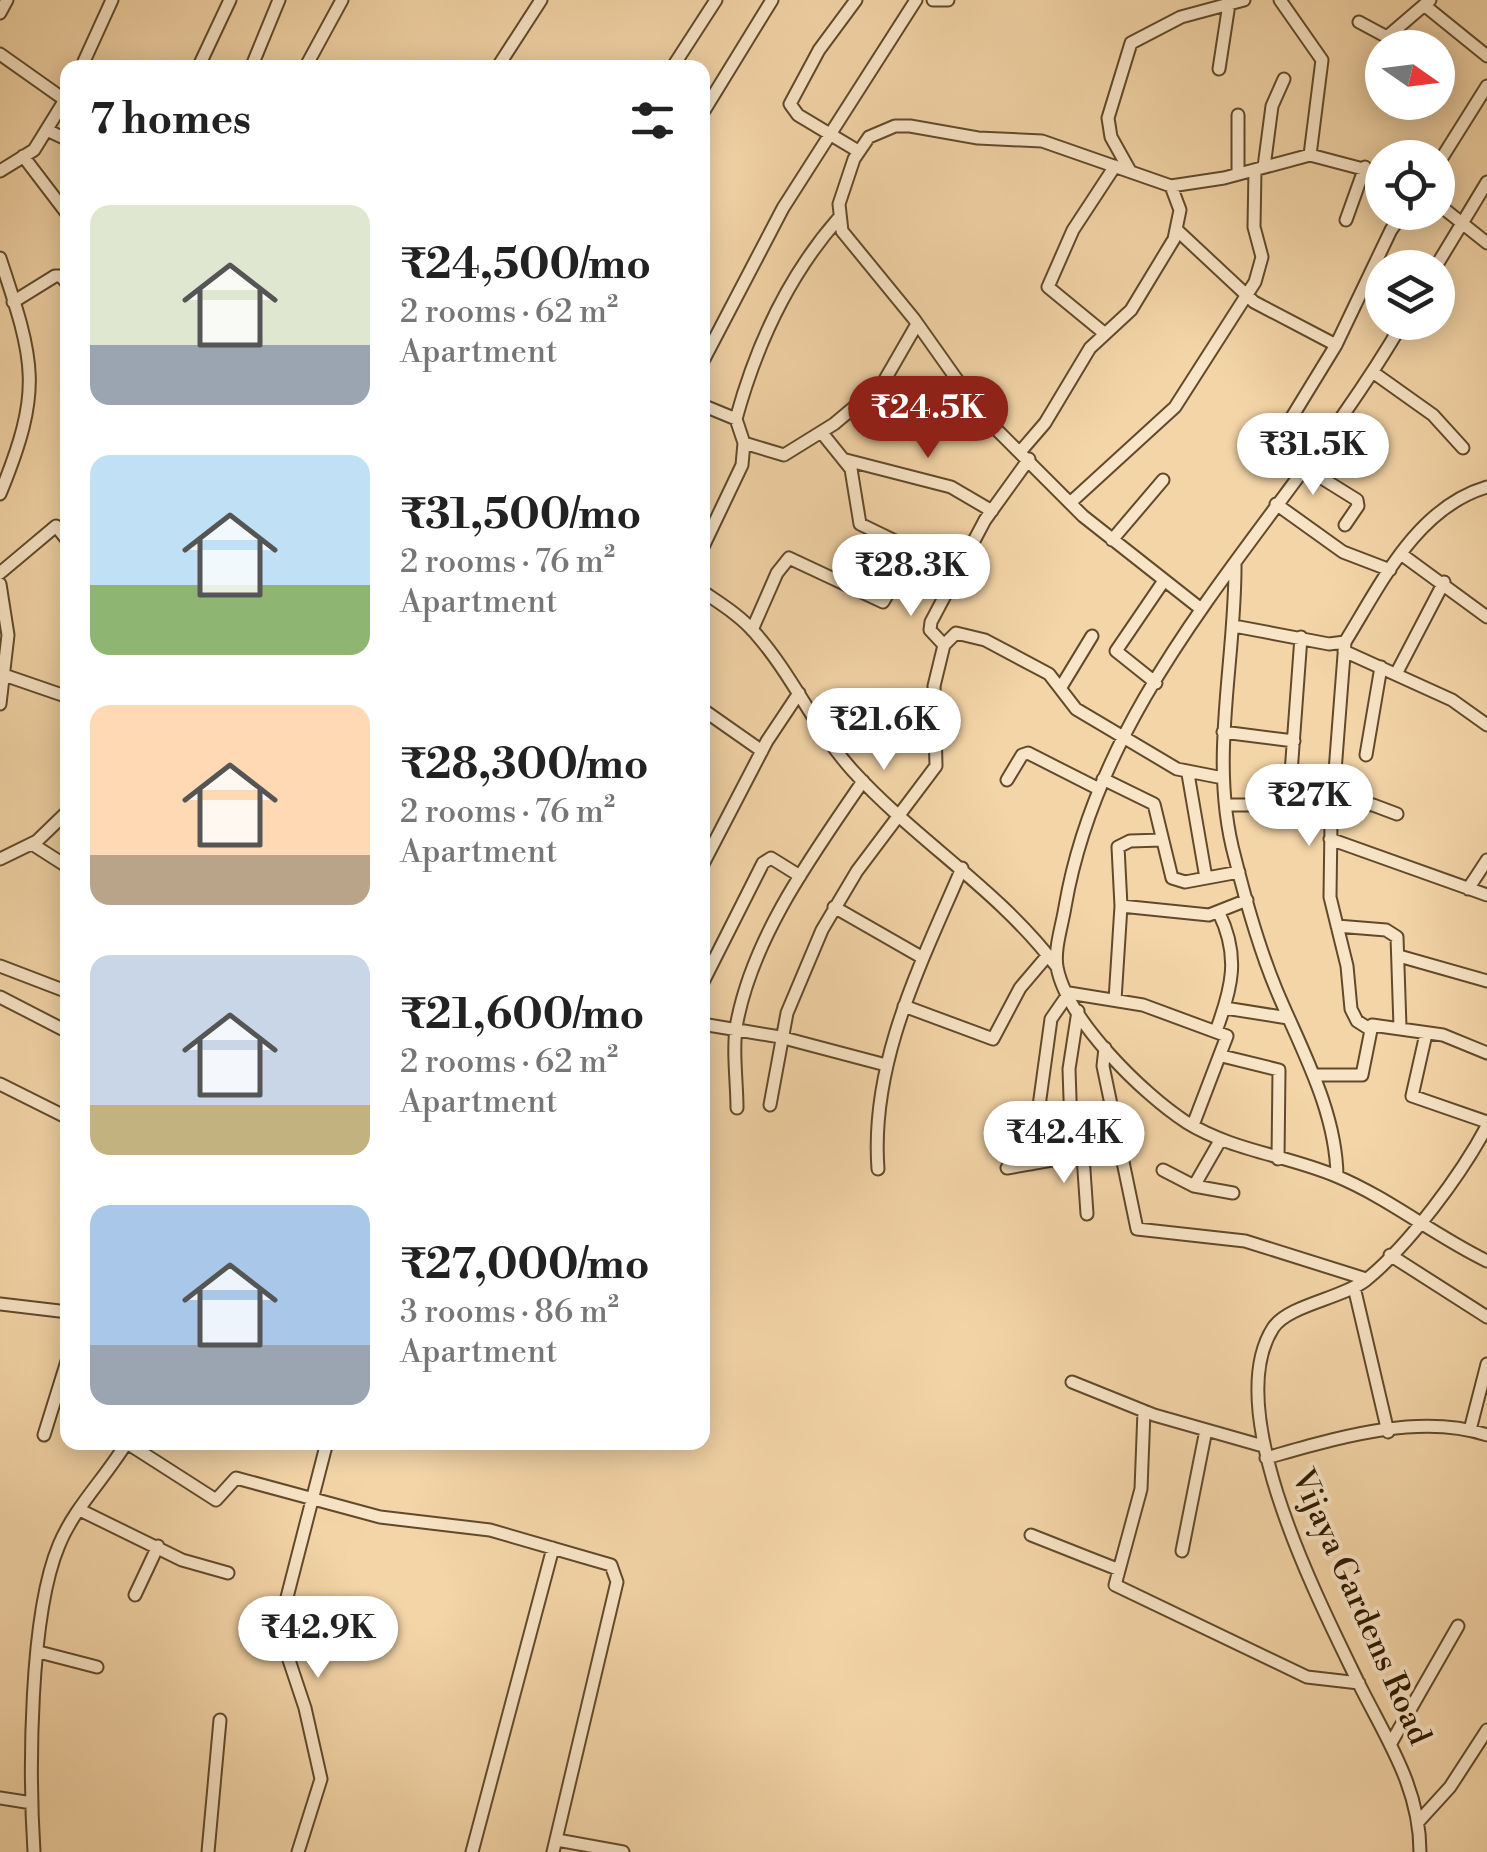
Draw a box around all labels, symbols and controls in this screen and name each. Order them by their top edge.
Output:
north arrow [1365,30,1455,120]
map controls [1365,30,1455,340]
icon: filters [625,93,680,148]
text: 7 homes [90,94,251,147]
button: locate [1365,140,1455,230]
text: ₹24,500/mo [400,239,651,292]
icon: home [170,245,290,365]
button: layers [1365,250,1455,340]
text: 2 rooms · 62 m² [400,292,618,332]
text: Apartment [400,332,557,372]
pin: ₹24.5K [847,376,1009,461]
text: ₹24.5K [870,388,986,428]
pin: ₹31.5K [1232,413,1394,498]
text: ₹31.5K [1259,425,1367,465]
text: ₹31,500/mo [400,489,641,542]
icon: home [170,495,290,615]
pin: ₹28.3K [830,534,992,619]
text: 2 rooms · 76 m² [400,542,615,582]
text: ₹28.3K [854,546,968,586]
text: Apartment [400,582,557,622]
pin: ₹21.6K [803,688,965,773]
text: ₹21.6K [829,700,939,740]
text: ₹28,300/mo [400,739,649,792]
icon: home [170,745,290,865]
pin: ₹27K [1250,764,1368,849]
text: ₹27K [1267,776,1351,816]
text: 2 rooms · 76 m² [400,792,615,832]
text: Apartment [400,832,557,872]
text: ₹21,600/mo [400,989,644,1042]
icon: home [170,995,290,1115]
text: 2 rooms · 62 m² [400,1042,618,1082]
text: Apartment [400,1082,557,1122]
pin: ₹42.4K [983,1101,1145,1186]
text: ₹42.4K [1006,1113,1122,1153]
text: ₹27,000/mo [400,1239,650,1292]
icon: home [170,1245,290,1365]
text: 3 rooms · 86 m² [400,1292,619,1332]
text: Apartment [400,1332,557,1372]
street label: Vijaya Gardens Road [1282,1462,1440,1751]
pin: ₹42.9K [237,1596,399,1681]
text: ₹42.9K [260,1608,376,1648]

